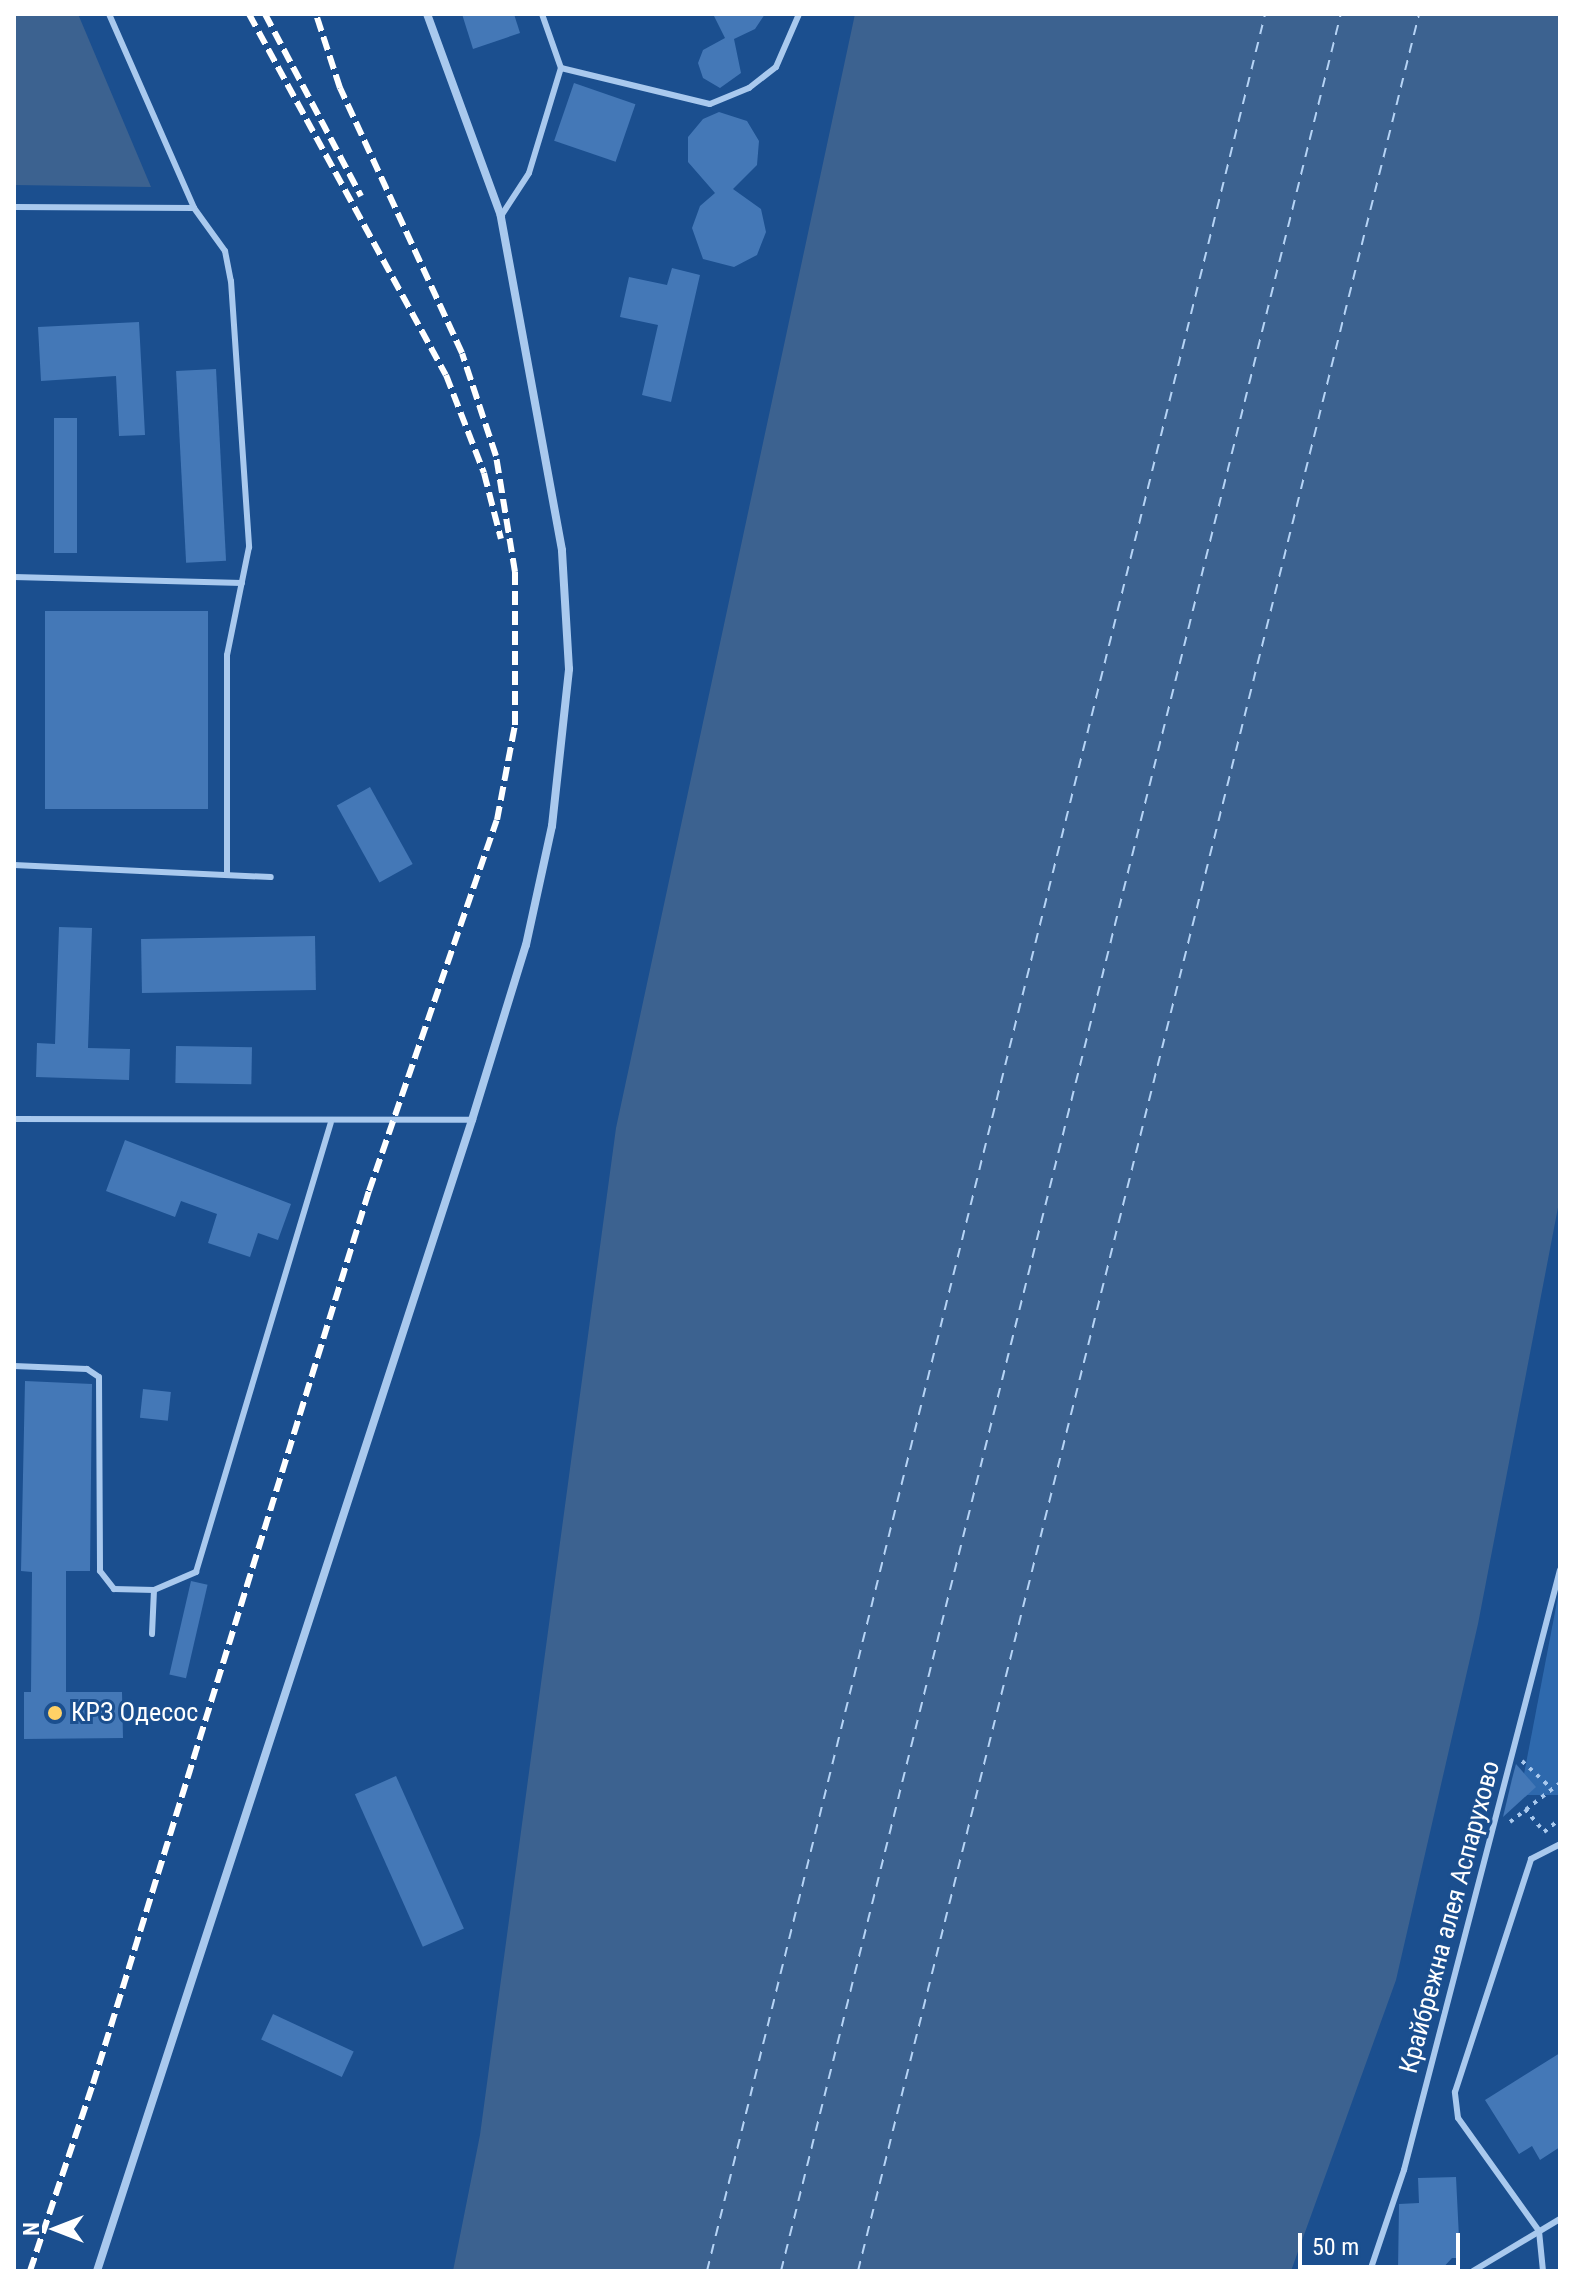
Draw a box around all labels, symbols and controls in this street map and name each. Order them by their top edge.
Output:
place label: КРЗ Одесос [71,1697,198,1729]
marker: КРЗ Одесос [46,1704,64,1722]
street label: Крайбрежна алея Аспарухово [1393,1757,1507,2077]
north arrow [16,2189,96,2269]
scale bar [1302,2217,1464,2267]
text: N [19,2222,44,2236]
text: 50 m [1312,2233,1359,2261]

